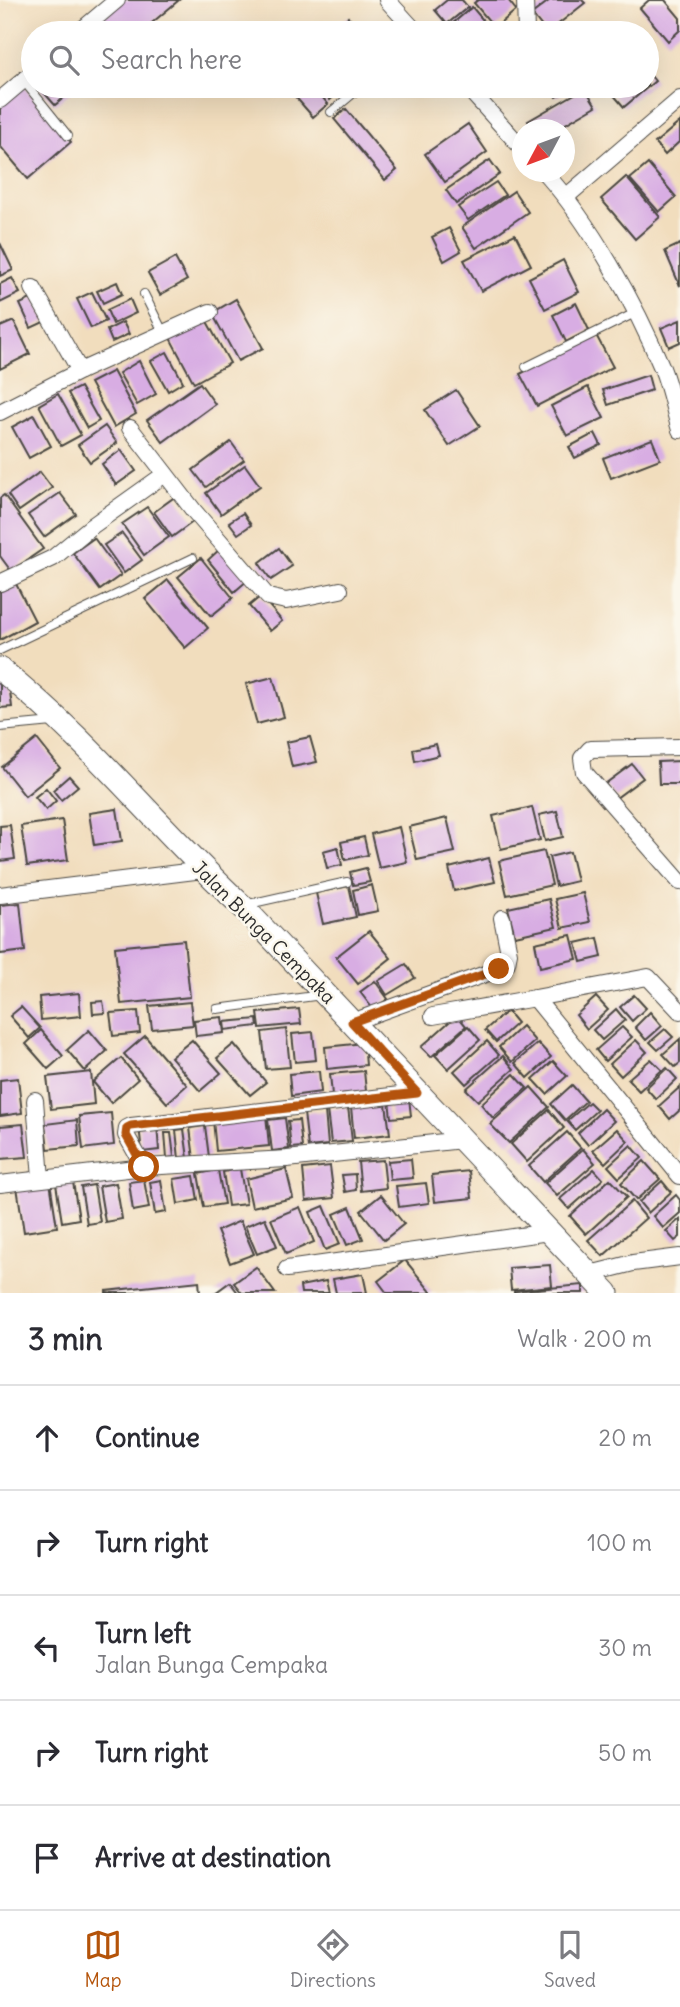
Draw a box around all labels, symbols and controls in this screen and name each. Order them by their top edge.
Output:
search box [21,21,659,98]
icon: search [45,41,83,79]
text: Search here [101,43,242,76]
north arrow [512,119,575,182]
street label: Jalan Bunga Cempaka [187,855,341,1009]
route end [483,953,514,984]
route start [128,1151,159,1182]
text: 3 min [28,1320,103,1358]
text: Walk · 200 m [517,1324,652,1353]
icon: ahead [28,1419,66,1457]
text: Continue [95,1421,200,1454]
text: 20 m [599,1423,652,1452]
icon: right [28,1524,66,1562]
text: Turn right [95,1526,208,1559]
text: 100 m [587,1528,652,1557]
text: Turn left [95,1617,191,1650]
icon: left [28,1629,66,1667]
text: 30 m [598,1633,652,1662]
text: Jalan Bunga Cempaka [95,1650,328,1679]
icon: right [28,1734,66,1772]
text: Turn right [95,1736,208,1769]
text: 50 m [598,1738,652,1767]
icon: arrive [28,1839,66,1877]
text: Arrive at destination [95,1841,331,1874]
tab: Map [84,1926,122,1992]
tab: Directions [290,1926,376,1992]
tab: Saved [544,1926,596,1992]

